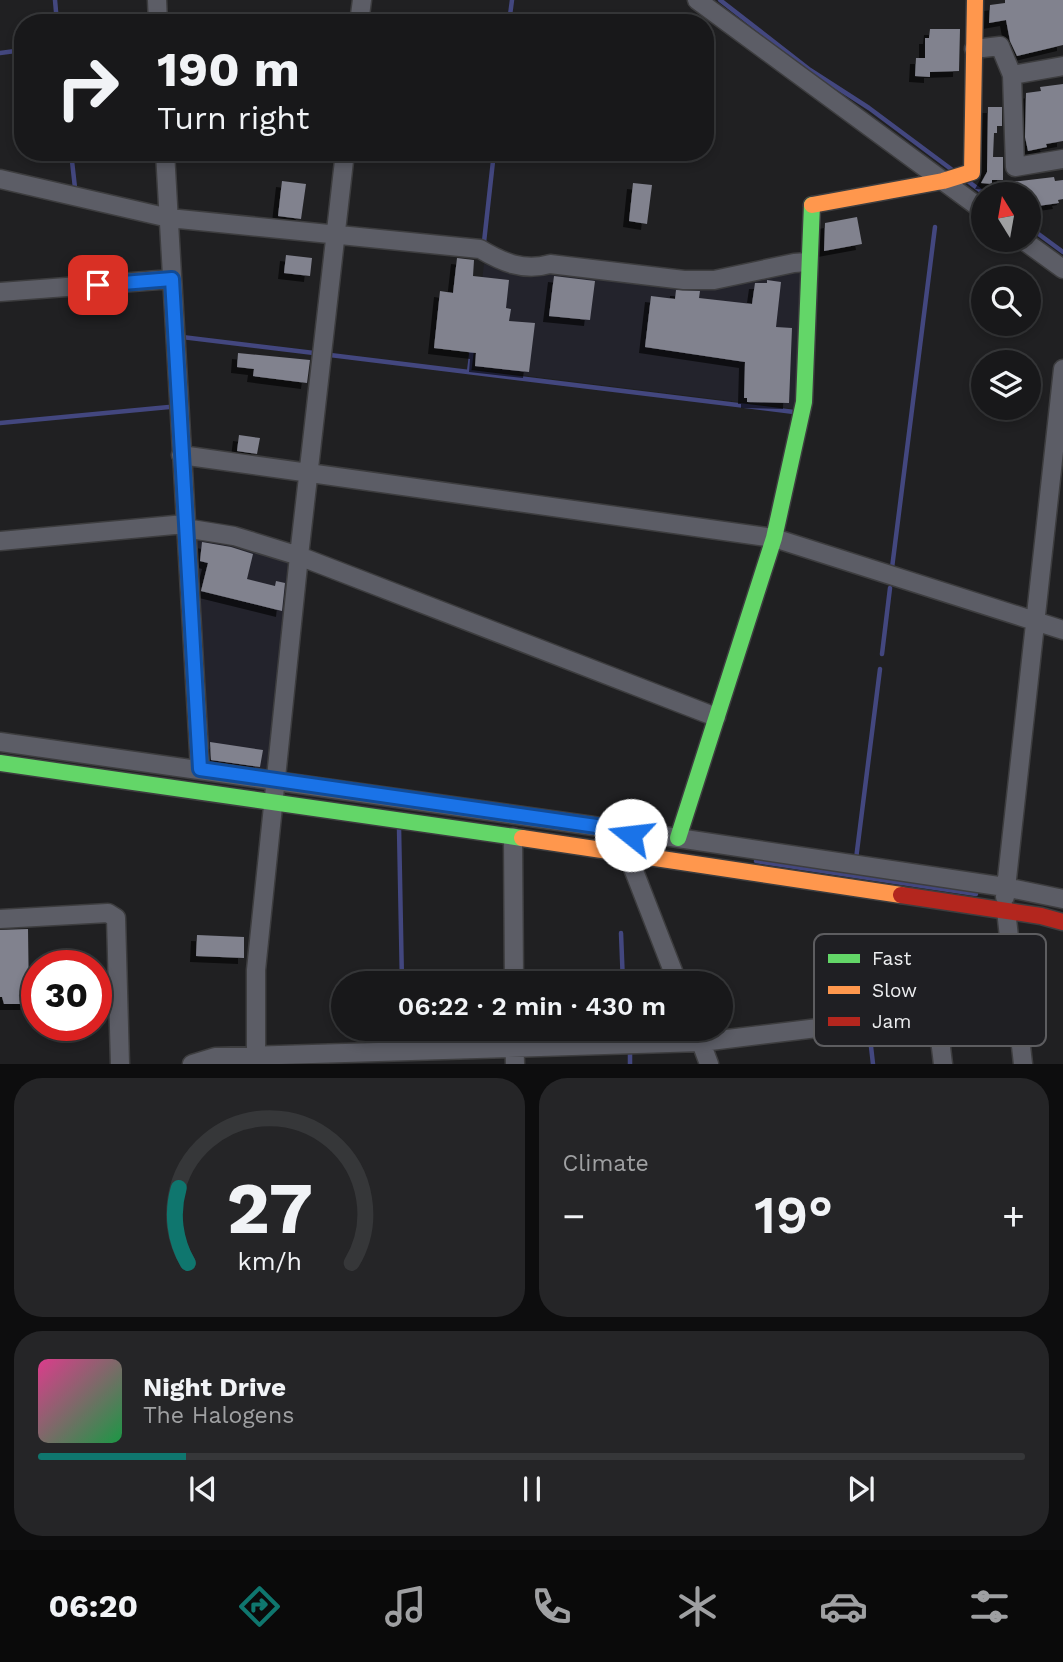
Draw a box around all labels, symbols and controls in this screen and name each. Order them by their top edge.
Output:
text: 190 m [157,40,300,98]
icon: right [42,42,133,133]
text: Turn right [157,99,309,137]
north arrow [971,182,1041,252]
map controls [971,182,1041,420]
pin [68,255,128,315]
icon: arrive [79,266,117,304]
button: search [971,266,1041,336]
button: layers [971,350,1041,420]
position arrow [594,798,668,872]
legend [814,934,1046,1046]
text: Fast [872,947,911,970]
speed limit sign: 30 [21,950,112,1041]
text: Slow [872,979,917,1002]
text: 06:22 · 2 min · 430 m [398,991,666,1021]
text: Jam [872,1010,911,1033]
text: Climate [563,1150,649,1177]
text: 27 [226,1166,312,1252]
text: 19° [754,1185,833,1246]
text: − [563,1194,585,1238]
text: + [1002,1194,1025,1238]
text: km/h [237,1247,301,1276]
text: Night Drive [143,1372,286,1402]
text: The Halogens [143,1402,294,1429]
icon: previous [184,1470,222,1508]
icon: pause [513,1470,551,1508]
icon: next [842,1470,880,1508]
icon: directions [235,1582,284,1631]
icon: music [381,1582,430,1631]
icon: phone [527,1582,576,1631]
icon: climate [673,1582,722,1631]
icon: car [819,1582,868,1631]
icon: filters [965,1582,1014,1631]
text: 06:20 [49,1587,138,1625]

